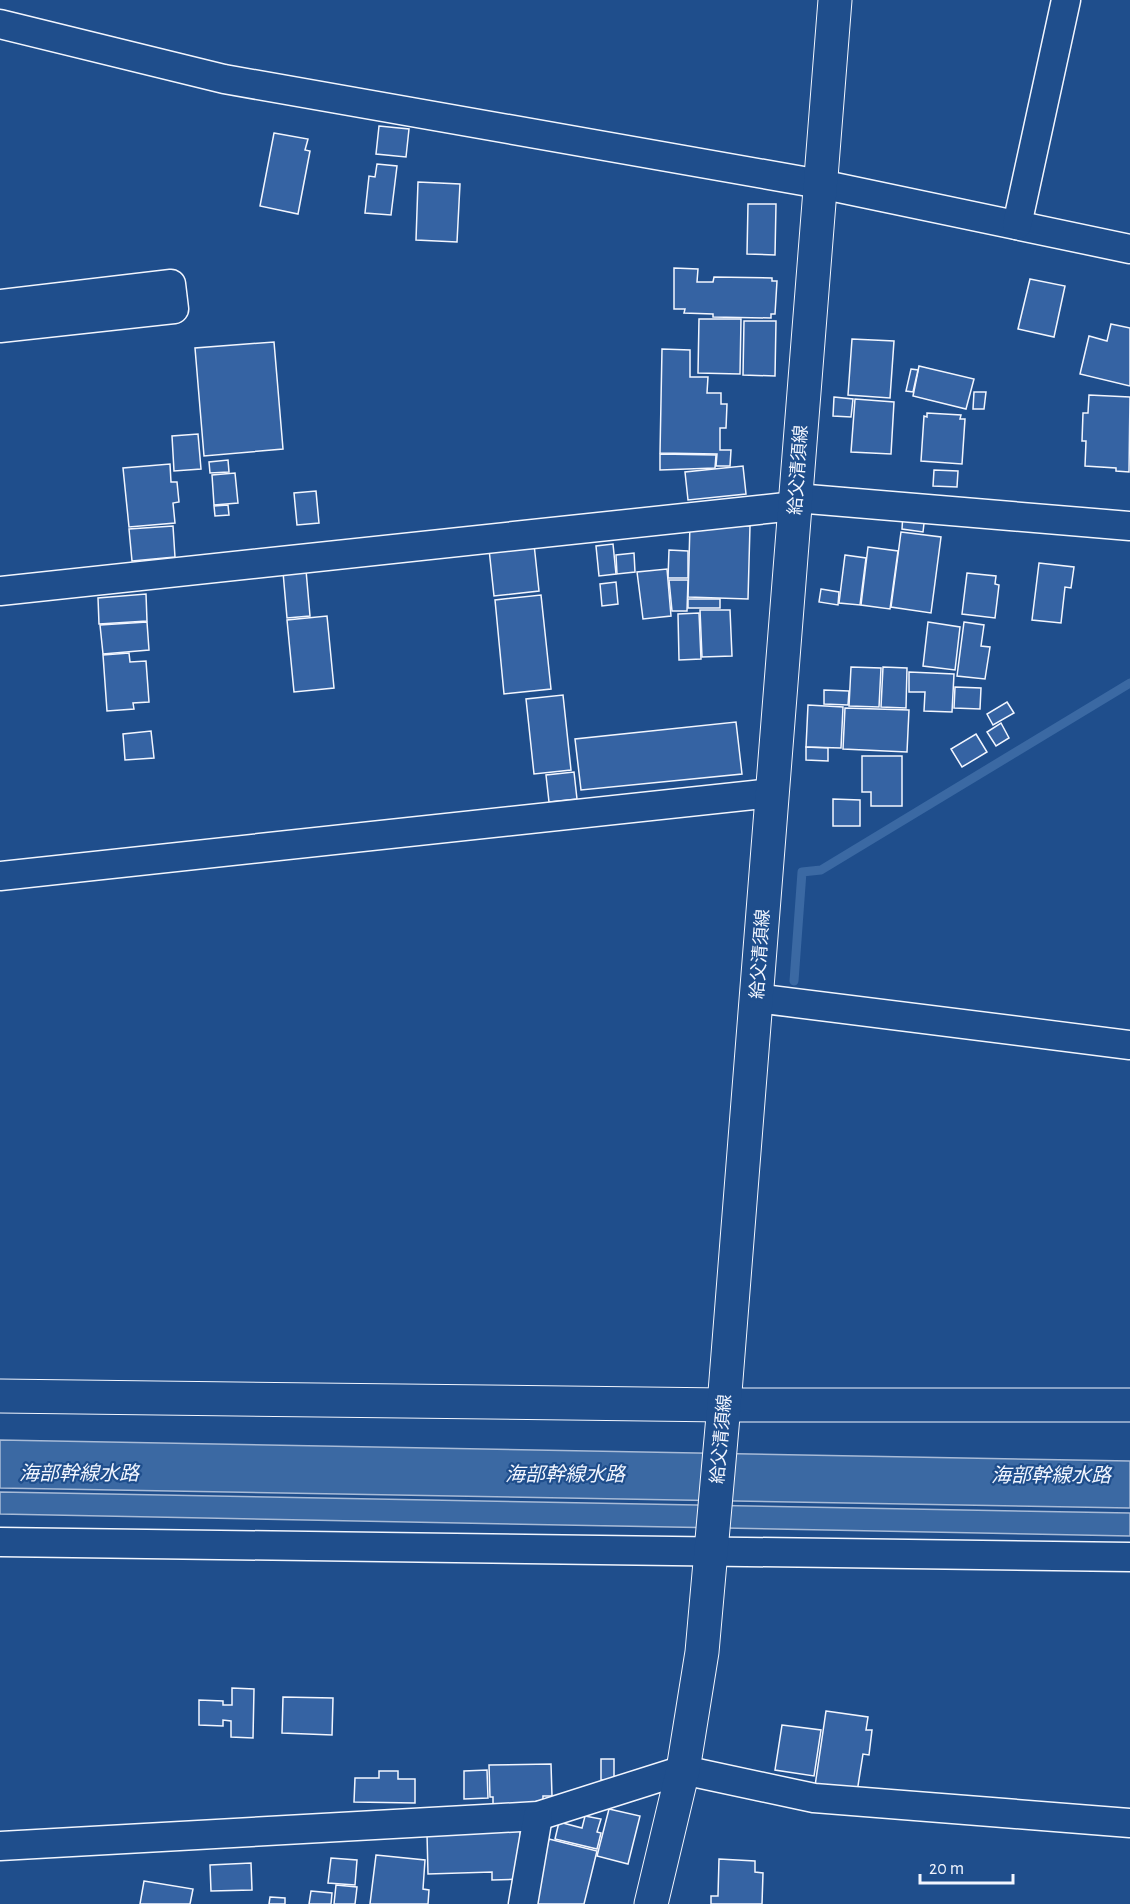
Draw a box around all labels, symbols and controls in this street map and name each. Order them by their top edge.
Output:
street label: 給父清須線 [785,424,811,516]
street label: 給父清須線 [747,908,773,1000]
street label: 給父清須線 [707,1393,735,1485]
water label: 海部幹線水路 [19,1463,141,1484]
water label: 海部幹線水路 [505,1464,627,1485]
water label: 海部幹線水路 [991,1465,1113,1486]
scale bar [920,1847,1013,1885]
text: 20 m [929,1860,964,1878]

